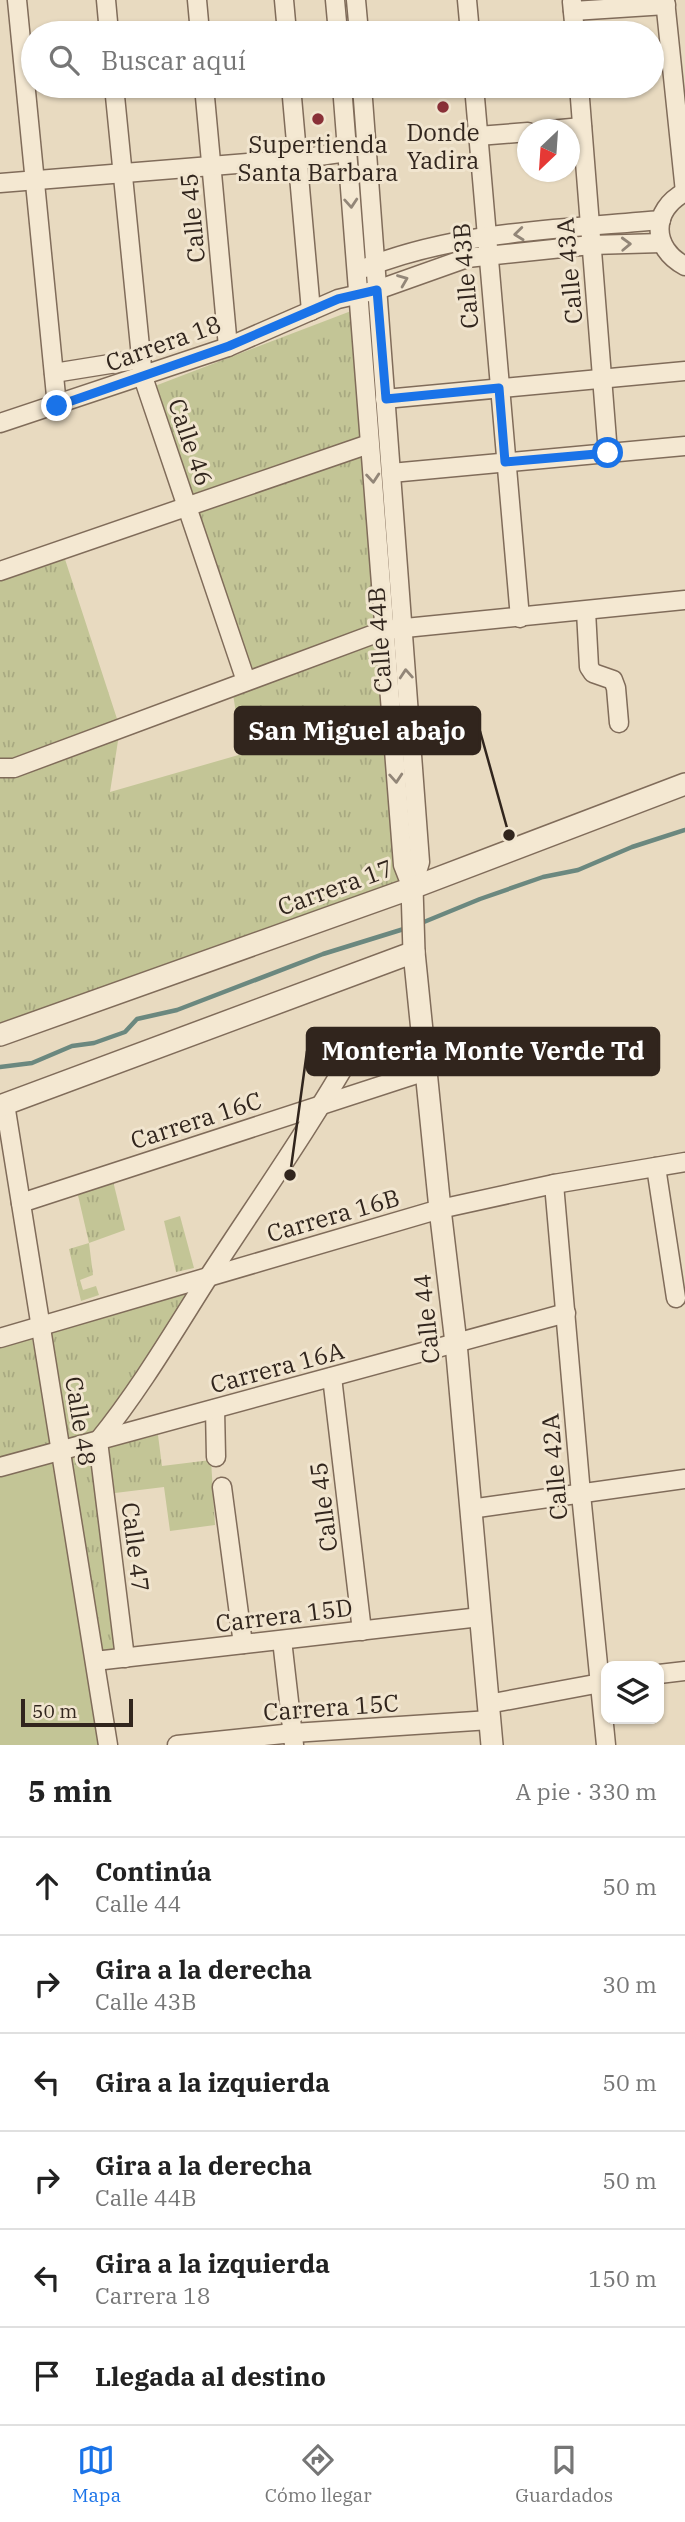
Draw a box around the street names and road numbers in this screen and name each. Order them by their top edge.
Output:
street label: Calle 45 [172,172,212,264]
street label: Calle 43A [548,216,590,325]
street label: Calle 43B [444,222,486,330]
street label: Carrera 18 [101,307,225,379]
street label: Calle 46 [161,394,221,490]
street label: Calle 44B [359,586,399,694]
street label: Carrera 17 [273,851,397,923]
street label: Carrera 16C [126,1084,266,1156]
street label: Carrera 16B [263,1181,403,1249]
street label: Calle 44 [405,1273,447,1365]
street label: Carrera 16A [207,1334,348,1400]
street label: Calle 48 [58,1374,104,1468]
street label: Calle 42A [533,1412,575,1521]
street label: Calle 45 [302,1460,344,1554]
street label: Calle 47 [115,1500,157,1594]
street label: Carrera 15D [214,1591,354,1639]
street label: Carrera 15C [262,1686,400,1728]

